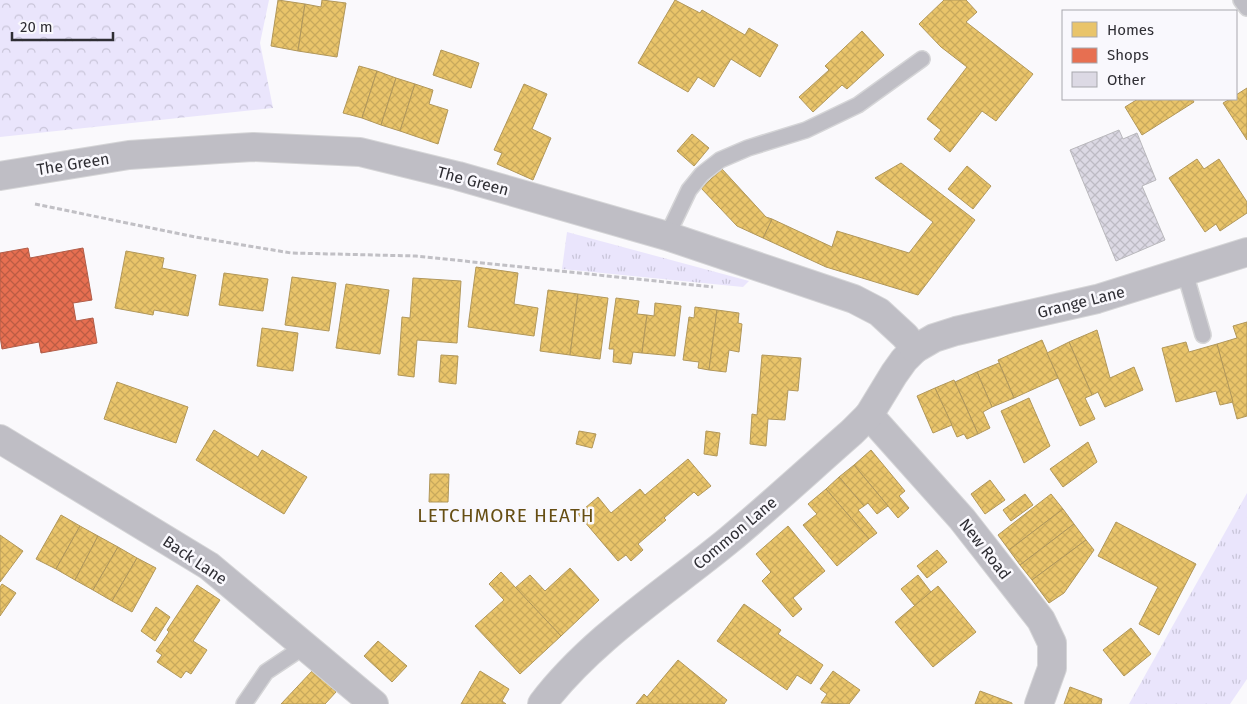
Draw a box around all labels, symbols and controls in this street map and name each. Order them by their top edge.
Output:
scale bar [12,10,114,42]
legend [1062,10,1237,100]
text: 20 m [20,18,53,36]
text: Homes [1107,21,1154,39]
text: Shops [1107,46,1149,64]
text: Other [1107,71,1146,89]
street label: The Green [35,149,111,179]
street label: The Green [435,162,511,200]
street label: Grange Lane [1035,282,1127,322]
street label: Common Lane [689,493,781,573]
district label: LETCHMORE HEATH [417,504,595,527]
street label: New Road [955,515,1015,583]
street label: Back Lane [159,532,231,588]

